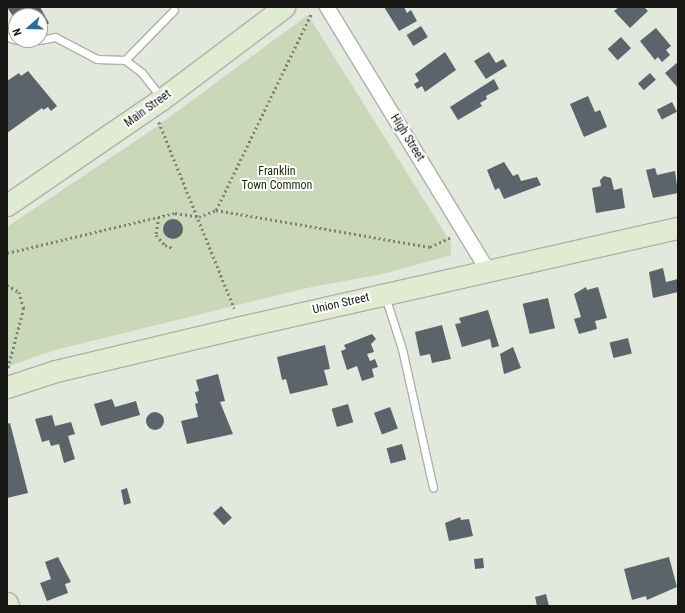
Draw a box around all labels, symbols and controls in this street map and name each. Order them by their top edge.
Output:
north arrow [8,8,48,48]
text: N [10,27,24,37]
street label: Main Street [122,87,174,131]
street label: High Street [387,112,427,164]
park label: Franklin Town Common [242,165,312,193]
street label: Union Street [311,290,371,318]

